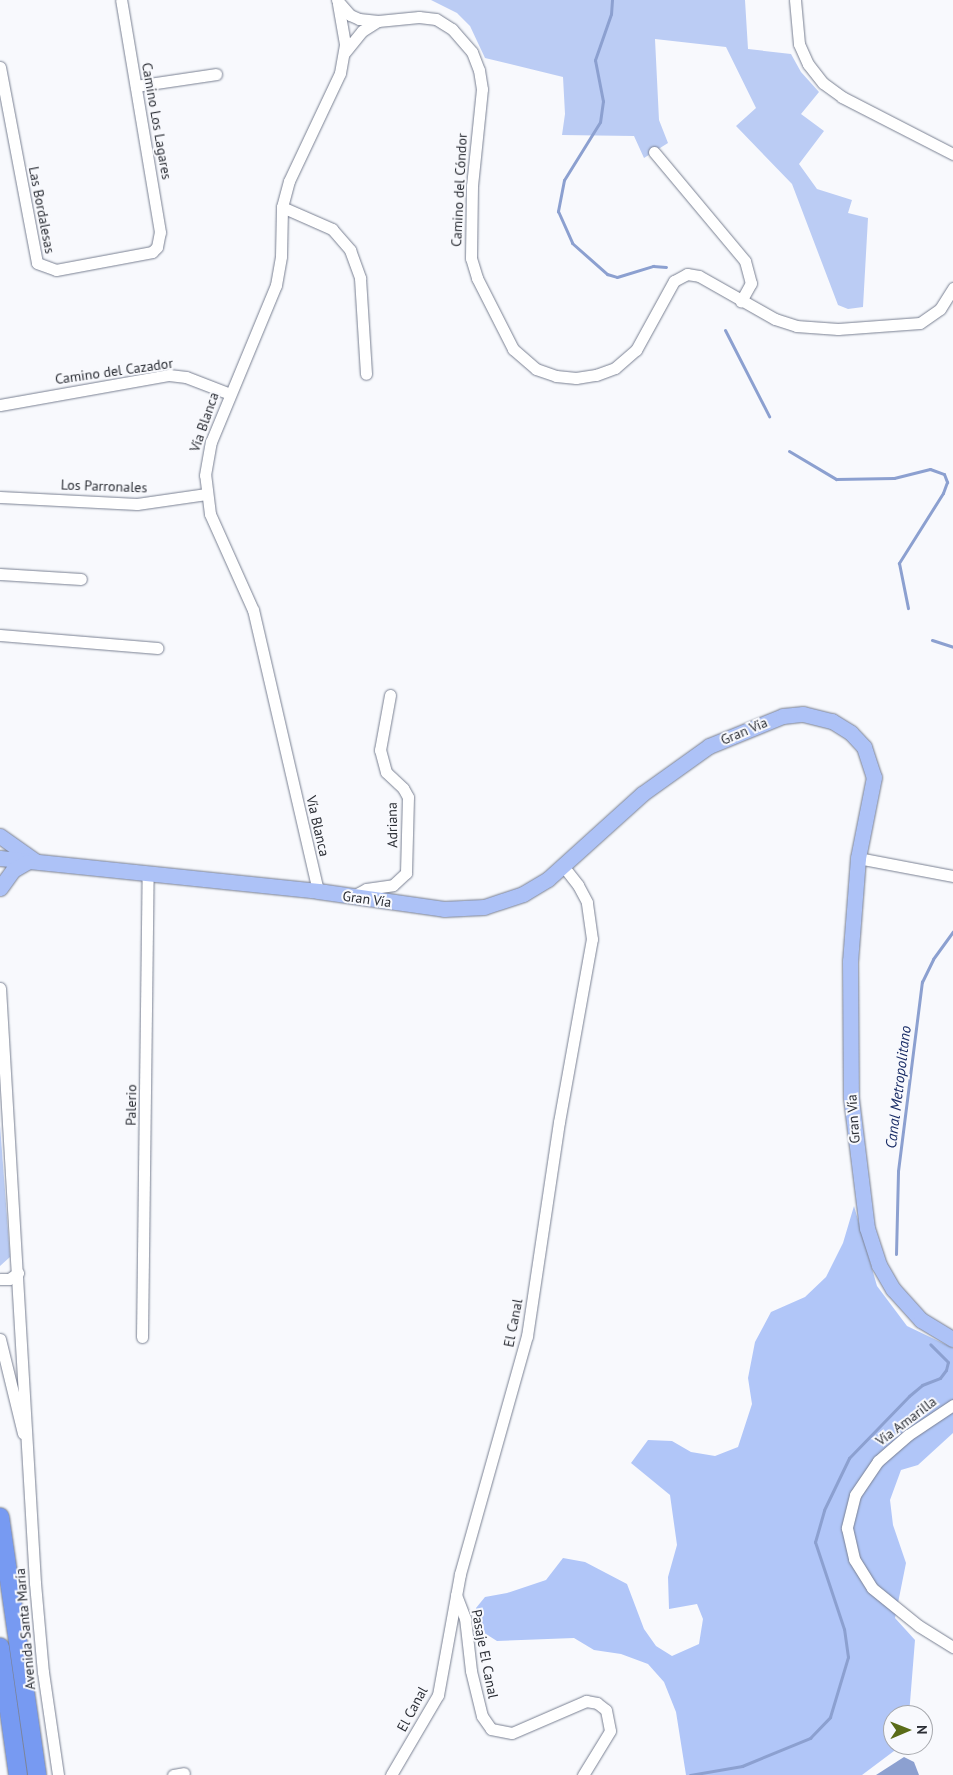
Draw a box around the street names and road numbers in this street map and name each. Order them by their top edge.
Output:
street label: Camino Los Lagares [138,61,176,181]
street label: Camino del Cóndor [448,133,470,247]
street label: Las Bordalesas [25,165,59,255]
street label: Camino del Cazador [54,354,174,388]
street label: Vía Blanca [186,390,222,454]
street label: Los Parronales [60,476,148,496]
street label: Gran Vía [718,714,770,748]
street label: Vía Blanca [303,794,333,858]
street label: Adriana [383,802,401,848]
street label: Gran Vía [341,887,393,911]
street label: Palerio [122,1084,140,1126]
street label: Gran Vía [843,1094,863,1144]
street label: El Canal [500,1297,526,1349]
street label: Vía Amarilla [872,1393,940,1449]
street label: Avenida Santa María [11,1568,39,1690]
street label: Pasaje El Canal [468,1608,502,1700]
street label: El Canal [393,1684,431,1734]

